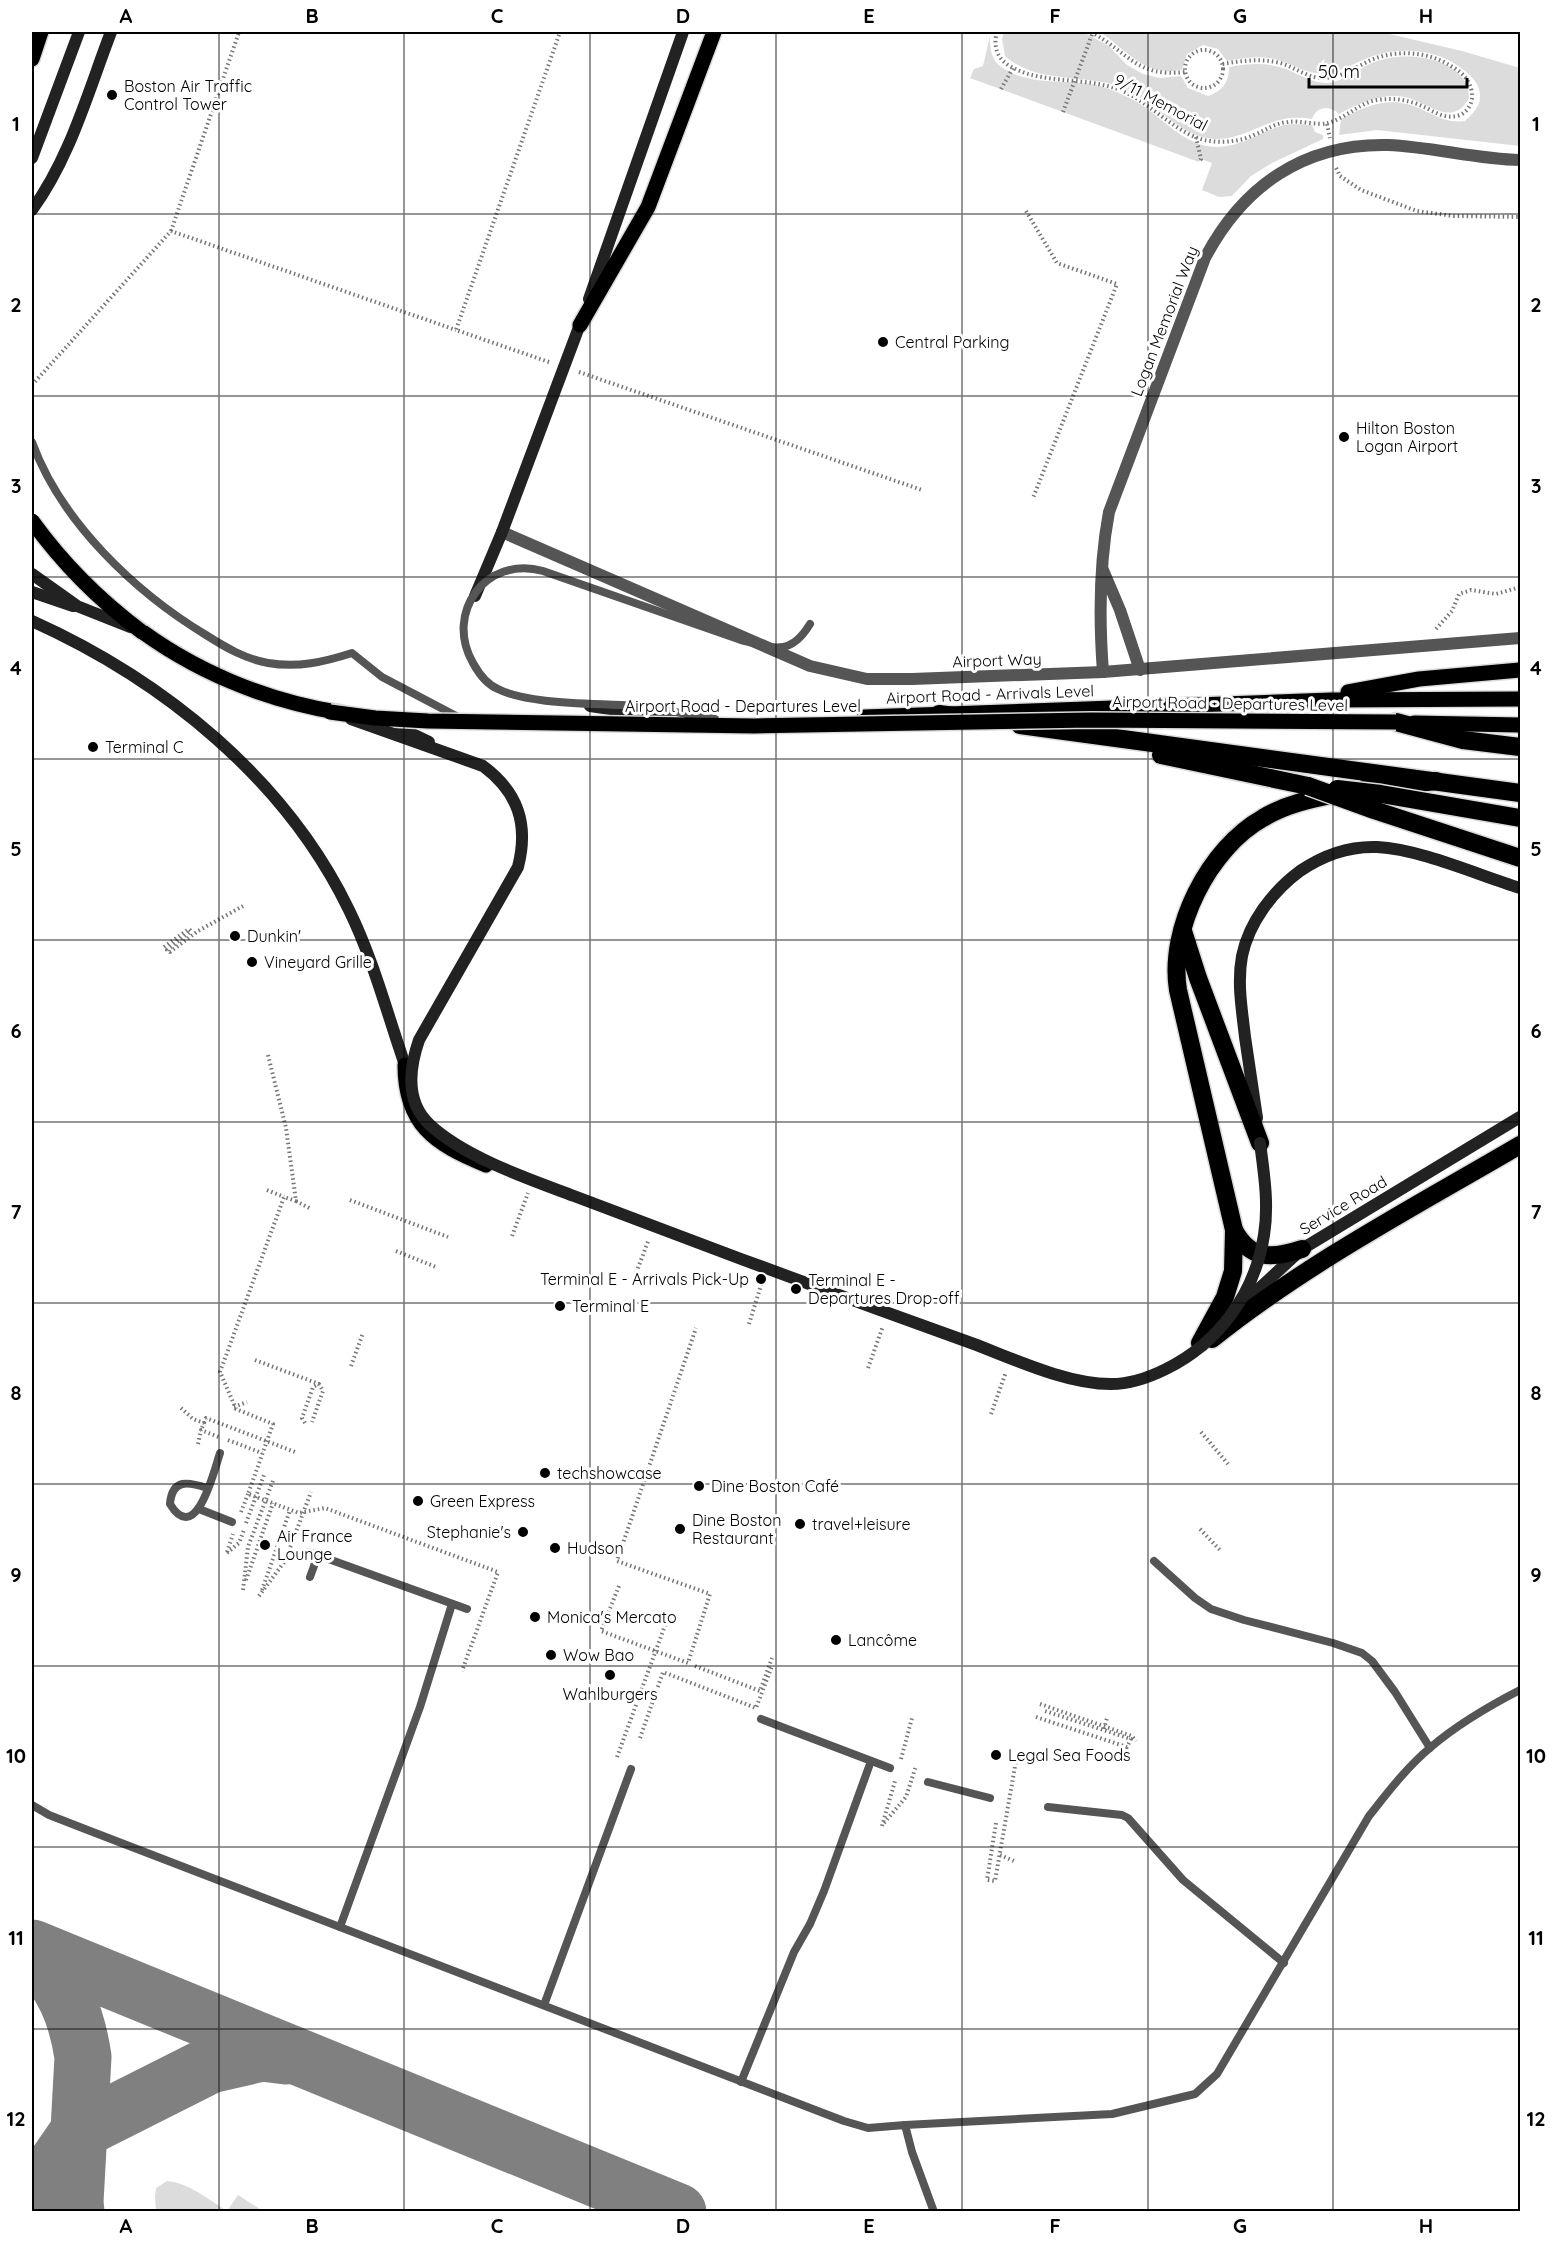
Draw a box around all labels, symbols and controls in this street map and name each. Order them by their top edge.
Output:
text: A [120,3,133,28]
text: B [305,3,319,28]
text: C [491,3,504,28]
text: D [676,3,690,28]
text: E [863,3,875,28]
text: F [1049,3,1061,28]
text: G [1233,3,1247,28]
text: H [1419,3,1433,28]
scale bar [1309,51,1466,89]
text: 50 m [1318,60,1360,83]
street label: 9/11 Memorial [1111,69,1211,135]
place label: Boston Air Traffic Control Tower [124,76,252,114]
marker: Boston Air Traffic Control Tower [105,88,119,102]
text: 1 [12,111,20,136]
text: 1 [1532,111,1540,136]
street label: Logan Memorial Way [1126,243,1202,399]
text: 2 [10,292,22,317]
text: 2 [1530,292,1542,317]
place label: Central Parking [895,332,1009,352]
marker: Central Parking [876,335,890,349]
place label: Hilton Boston Logan Airport [1356,418,1458,456]
marker: Hilton Boston Logan Airport [1337,430,1351,444]
text: 3 [11,473,21,498]
text: 3 [1531,473,1541,498]
street label: Airport Way [952,648,1042,672]
text: 4 [10,655,22,680]
text: 4 [1530,655,1542,680]
street label: Airport Road - Arrivals Level [886,680,1094,708]
street label: Airport Road - Departures Level [1112,691,1348,715]
street label: Airport Road - Departures Level [625,696,861,716]
place label: Terminal C [105,737,183,757]
marker: Terminal C [86,740,100,754]
text: 5 [10,836,22,861]
text: 5 [1530,836,1542,861]
place label: Dunkin' [247,926,301,946]
marker: Dunkin' [228,929,242,943]
place label: Vineyard Grille [264,952,372,972]
marker: Vineyard Grille [245,955,259,969]
text: 6 [10,1018,22,1043]
text: 6 [1530,1018,1542,1043]
street label: Service Road [1296,1171,1390,1239]
text: 7 [11,1199,22,1224]
text: 7 [1531,1199,1542,1224]
place label: Terminal E - Arrivals Pick-Up [540,1269,749,1289]
place label: Terminal E - Departures Drop-off [808,1270,960,1308]
marker: Terminal E - Arrivals Pick-Up [754,1272,768,1286]
marker: Terminal E - Departures Drop-off [789,1282,803,1296]
place label: Terminal E [572,1296,649,1316]
marker: Terminal E [553,1299,567,1313]
text: 8 [11,1380,22,1405]
text: 8 [1531,1380,1542,1405]
place label: techshowcase [557,1463,662,1483]
marker: techshowcase [538,1466,552,1480]
place label: Dine Boston Café [711,1476,839,1496]
marker: Dine Boston Café [692,1479,706,1493]
place label: Green Express [430,1491,535,1511]
marker: Green Express [411,1494,425,1508]
place label: Dine Boston Restaurant [692,1510,781,1548]
place label: travel+leisure [812,1514,910,1534]
marker: travel+leisure [793,1517,807,1531]
place label: Stephanie's [427,1522,511,1542]
marker: Dine Boston Restaurant [673,1522,687,1536]
marker: Stephanie's [516,1525,530,1539]
place label: Air France Lounge [277,1526,352,1564]
marker: Air France Lounge [258,1538,272,1552]
place label: Hudson [567,1538,624,1558]
marker: Hudson [548,1541,562,1555]
text: 9 [10,1562,22,1587]
text: 9 [1530,1562,1542,1587]
place label: Monica's Mercato [547,1607,677,1627]
marker: Monica's Mercato [528,1610,542,1624]
place label: Lancôme [848,1630,917,1650]
marker: Lancôme [829,1633,843,1647]
place label: Wow Bao [563,1645,634,1665]
marker: Wow Bao [544,1648,558,1662]
marker: Wahlburgers [603,1668,617,1682]
place label: Wahlburgers [563,1684,657,1704]
text: 10 [6,1743,26,1768]
text: 10 [1526,1743,1546,1768]
place label: Legal Sea Foods [1008,1745,1131,1765]
marker: Legal Sea Foods [989,1748,1003,1762]
text: 11 [8,1925,24,1950]
text: 11 [1528,1925,1544,1950]
text: 12 [6,2106,26,2131]
text: 12 [1526,2106,1546,2131]
text: A [120,2213,133,2238]
text: B [305,2213,319,2238]
text: C [491,2213,504,2238]
text: D [676,2213,690,2238]
text: E [863,2213,875,2238]
text: F [1049,2213,1061,2238]
text: G [1233,2213,1247,2238]
text: H [1419,2213,1433,2238]

